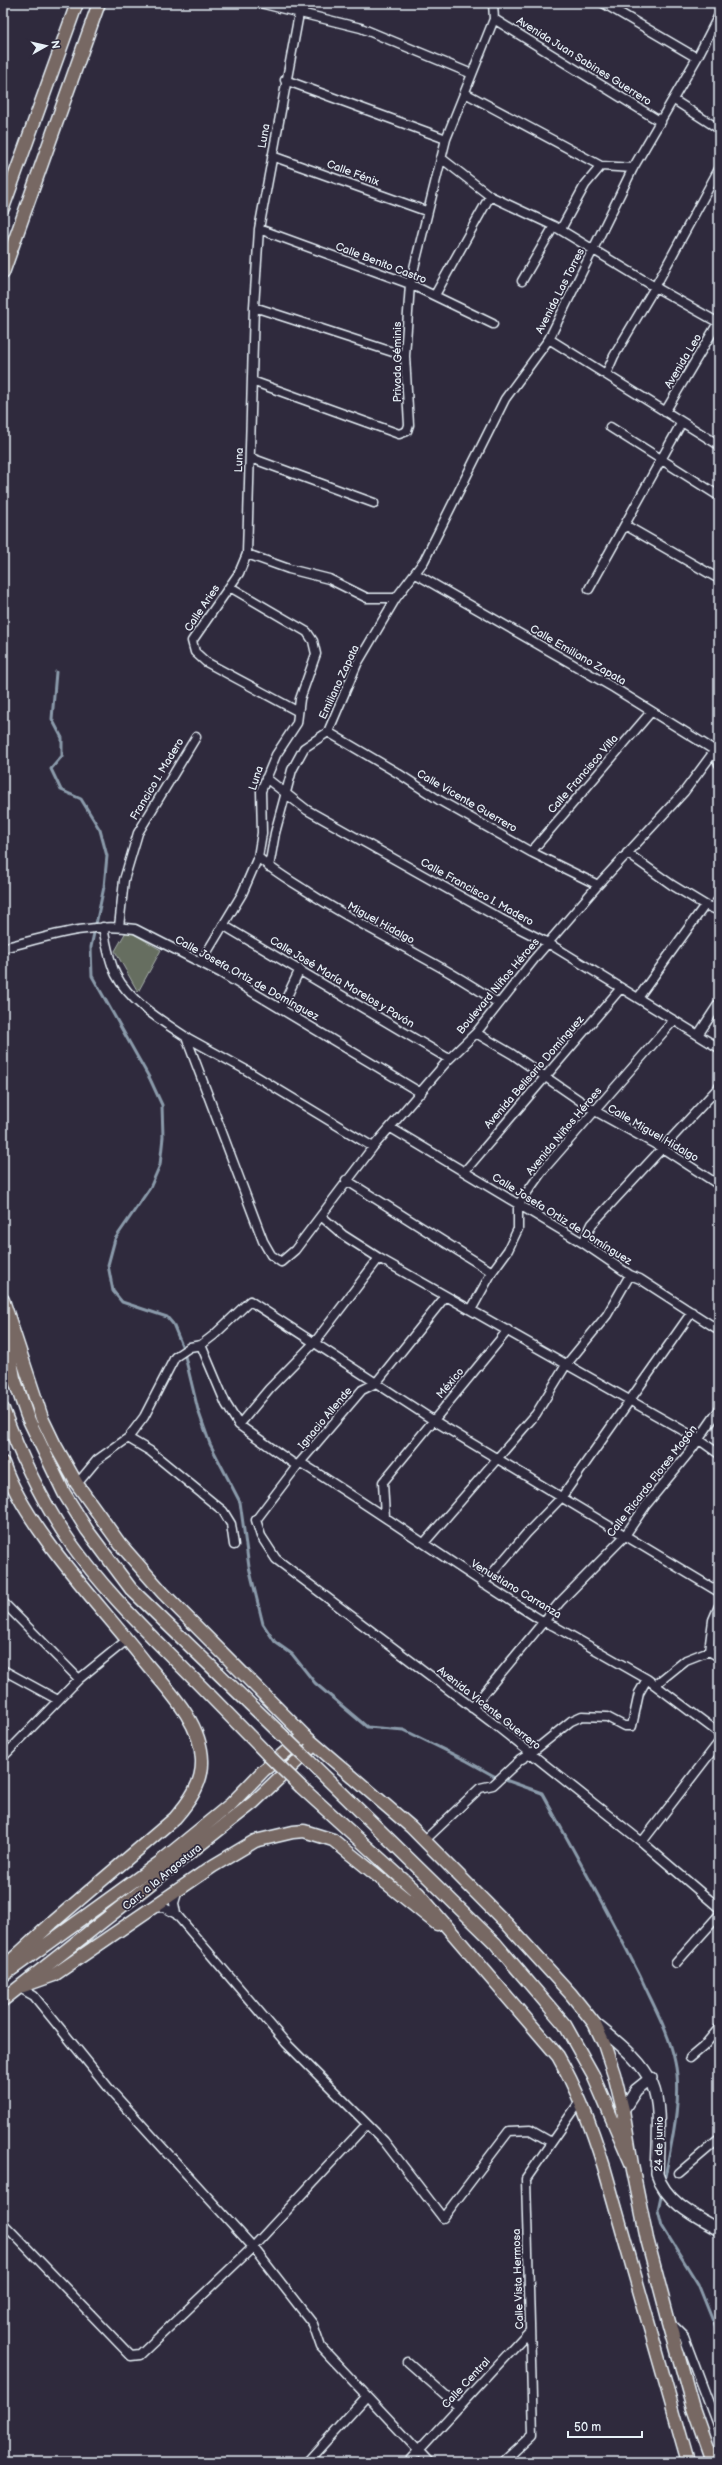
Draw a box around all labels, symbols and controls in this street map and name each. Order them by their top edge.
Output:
street label: Avenida Juan Sabines Guerrero [514,14,654,108]
north arrow [26,26,66,66]
text: N [48,40,62,50]
street label: Luna [255,123,273,149]
street label: Calle Fénix [325,157,381,189]
street label: Calle Benito Castro [334,240,428,286]
street label: Avenida Las Torres [533,246,587,336]
street label: Privada Géminis [391,321,404,402]
street label: Avenida Leo [662,331,704,391]
street label: Luna [232,447,246,473]
street label: Calle Aries [182,582,223,634]
street label: Calle Emiliano Zapata [528,622,628,688]
street label: Emiliano Zapata [316,643,362,721]
street label: Calle Francisco Villa [545,732,621,816]
street label: Francico I. Madero [127,736,187,822]
street label: Luna [246,764,266,792]
street label: Calle Vicente Guerrero [415,767,519,835]
street label: Calle Francisco I. Madero [418,855,536,929]
street label: Miguel Hidalgo [345,899,417,947]
street label: Calle Josefa Ortiz de Domínguez [173,933,322,1023]
street label: Calle José María Morelos y Pavón [267,934,417,1030]
street label: Boulevard Niños Héroes [454,935,542,1037]
street label: Avenida Belisario Domínguez [481,1012,587,1131]
street label: Avenida Niños Héroes [523,1084,605,1178]
street label: Calle Miguel Hidalgo [605,1102,701,1164]
street label: Calle Josefa Ortiz de Domínguez [490,1170,635,1268]
street label: México [434,1365,466,1401]
street label: Ignacio Allende [295,1384,355,1452]
street label: Calle Ricardo Flores Magón [604,1422,700,1540]
street label: Venustiano Carranza [468,1557,564,1621]
street label: Avenida Vicente Guerrero [435,1664,543,1752]
street label: Carr. a la Angostura [120,1841,204,1913]
street label: 24 de junio [652,2116,666,2172]
street label: Calle Vista Hermosa [510,2228,526,2330]
street label: Calle Central [439,2355,493,2411]
scale bar [568,2413,642,2439]
text: 50 m [574,2420,601,2435]

